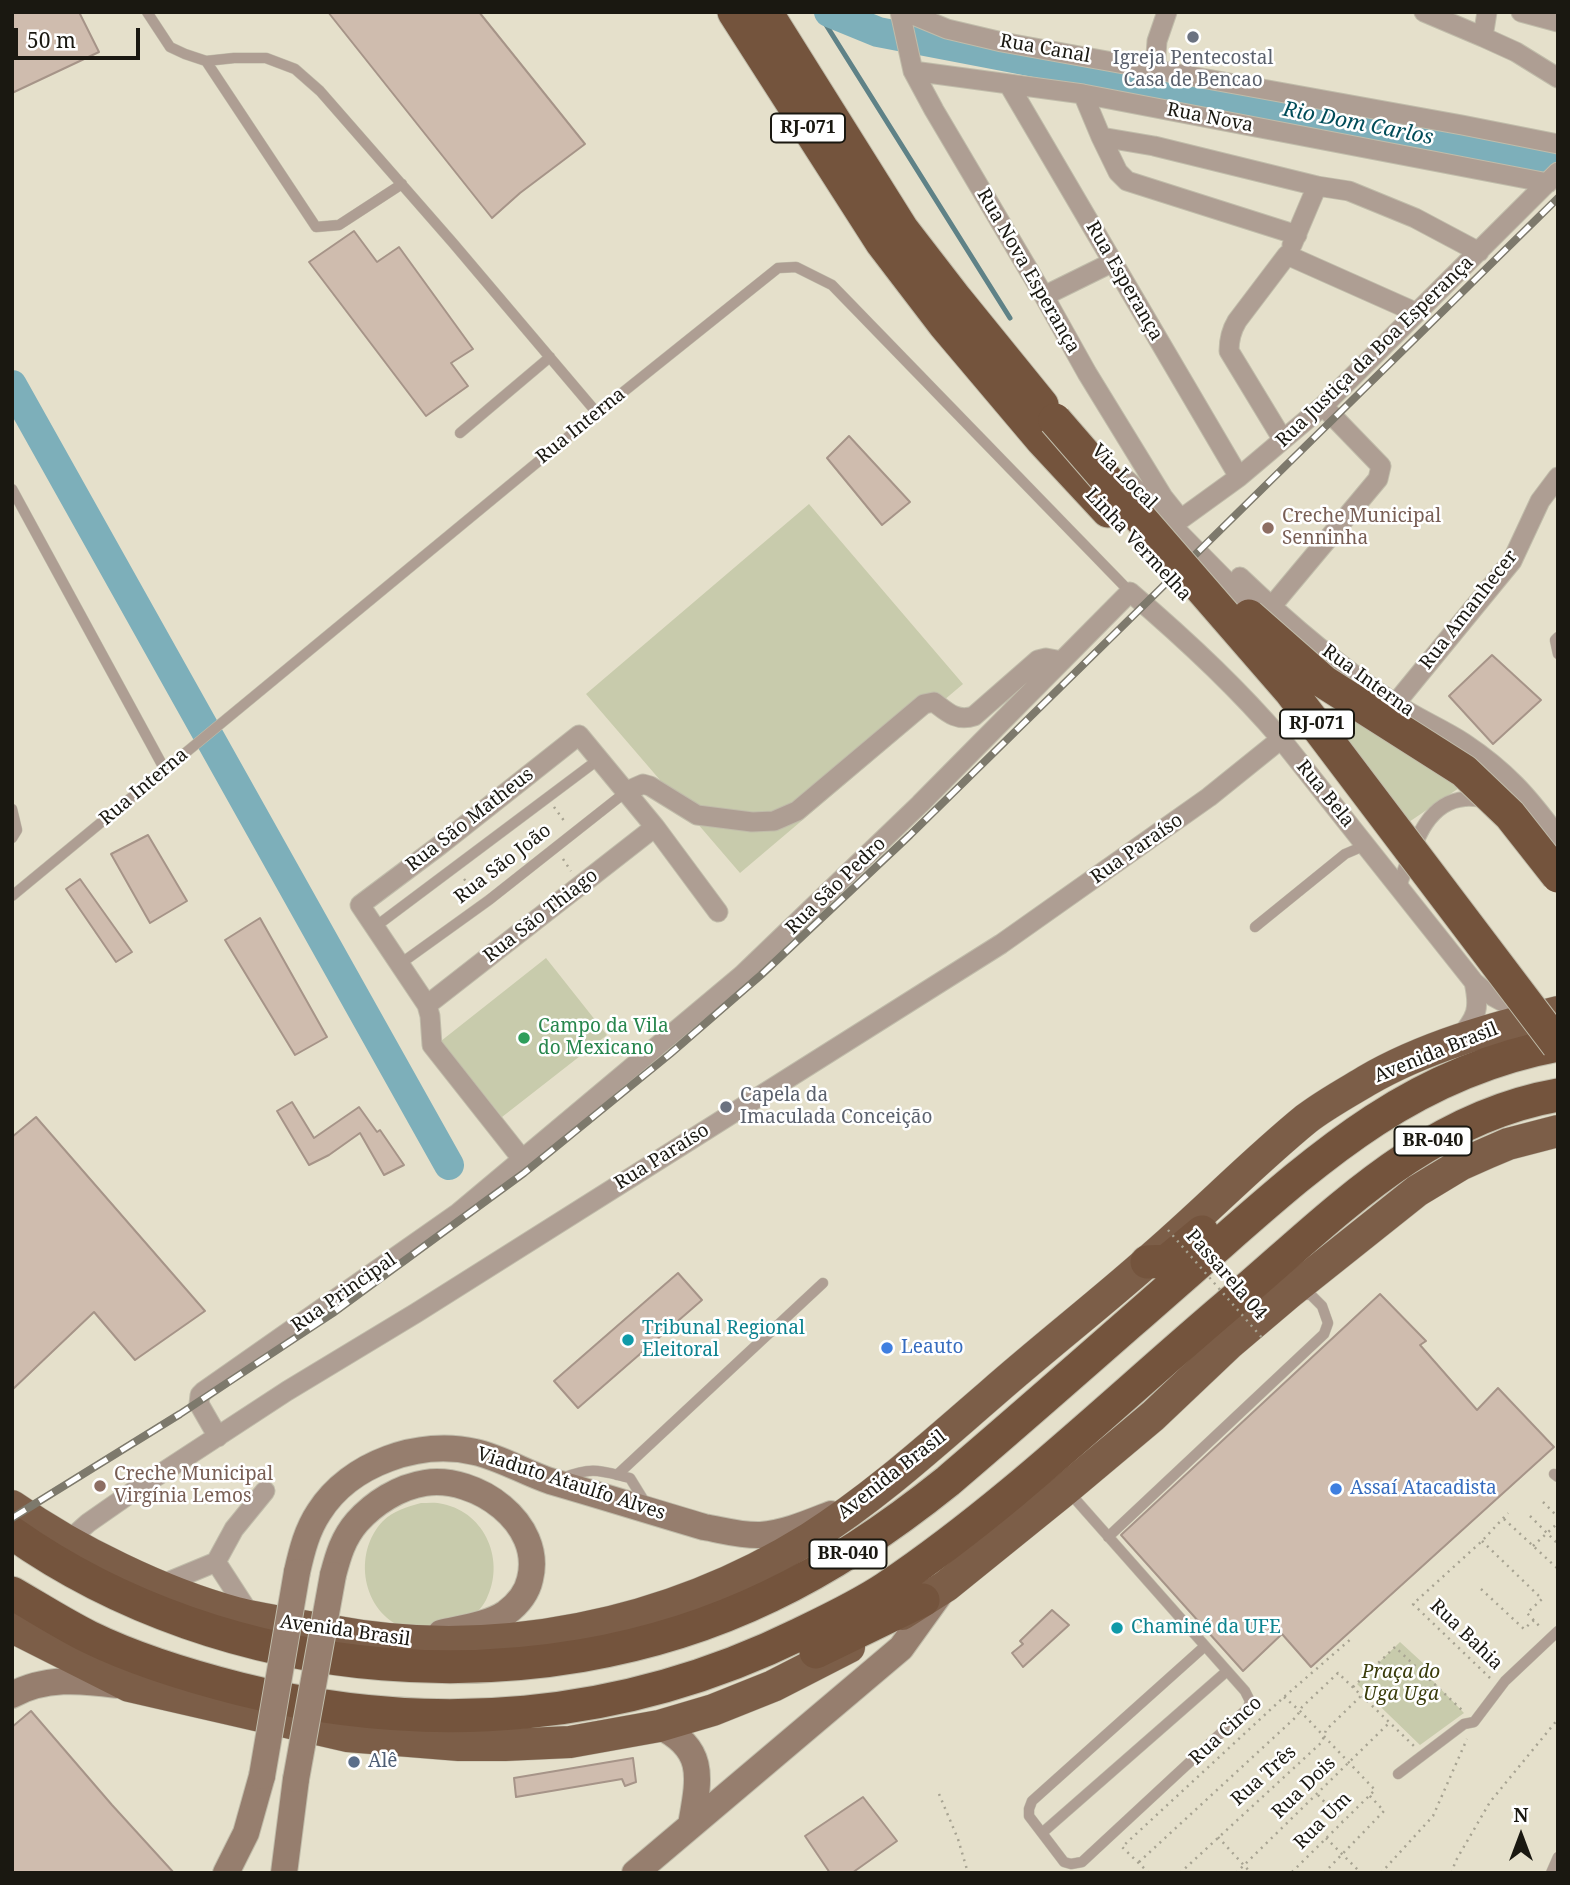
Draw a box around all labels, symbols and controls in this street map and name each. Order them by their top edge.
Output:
scale bar [18,14,144,58]
text: 50 m [27,26,76,54]
marker: Igreja Pentecostal Casa de Bencao [1185,29,1201,45]
street label: Rua Canal [998,30,1092,68]
place label: Igreja Pentecostal Casa de Bencao [1113,48,1273,92]
water label: Rio Dom Carlos [1281,97,1435,151]
street label: Rua Nova [1165,98,1255,138]
road number: RJ-071 [771,113,845,142]
street label: Rua Nova Esperança [972,185,1084,357]
street label: Rua Esperança [1081,217,1167,345]
street label: Rua Justiça da Boa Esperança [1272,252,1478,452]
street label: Rua Interna [532,383,630,469]
street label: Via Local [1086,439,1162,515]
street label: Linha Vermelha [1080,484,1196,606]
place label: Creche Municipal Senninha [1282,506,1441,550]
marker: Creche Municipal Senninha [1260,520,1276,536]
street label: Rua Amanhecer [1415,546,1523,674]
street label: Rua Interna [1318,640,1418,722]
road number: RJ-071 [1280,710,1354,738]
street label: Rua Interna [95,744,193,830]
street label: Rua Bela [1291,756,1359,832]
street label: Rua São Matheus [402,763,538,877]
street label: Rua Paraíso [1087,809,1187,889]
street label: Rua São João [450,819,556,909]
street label: Rua São Pedro [781,833,891,939]
street label: Rua São Thiago [479,864,603,968]
place label: Campo da Vila do Mexicano [538,1016,669,1060]
street label: Avenida Brasil [1371,1018,1501,1088]
marker: Campo da Vila do Mexicano [516,1030,532,1046]
place label: Capela da Imaculada Conceição [740,1085,932,1129]
marker: Capela da Imaculada Conceição [718,1099,734,1115]
street label: Rua Paraíso [610,1119,714,1195]
road number: BR-040 [1394,1126,1472,1156]
street label: Passarela 04 [1181,1225,1271,1325]
street label: Rua Principal [287,1248,401,1338]
place label: Tribunal Regional Eleitoral [642,1318,805,1362]
marker: Tribunal Regional Eleitoral [620,1332,636,1348]
place label: Leauto [901,1337,963,1359]
marker: Leauto [879,1340,895,1356]
street label: Avenida Brasil [833,1426,951,1524]
street label: Viaduto Ataulfo Alves [474,1443,668,1525]
place label: Creche Municipal Virgínia Lemos [114,1464,273,1508]
marker: Creche Municipal Virgínia Lemos [92,1478,108,1494]
place label: Assaí Atacadista [1350,1478,1497,1500]
marker: Assaí Atacadista [1328,1481,1344,1497]
road number: BR-040 [810,1540,886,1568]
street label: Rua Bahia [1425,1595,1507,1675]
street label: Avenida Brasil [278,1611,412,1651]
place label: Chaminé da UFE [1131,1617,1281,1639]
marker: Chaminé da UFE [1109,1620,1125,1636]
park label: Praça do Uga Uga [1362,1662,1440,1706]
street label: Rua Cinco [1185,1692,1267,1770]
street label: Rua Três [1227,1741,1301,1811]
place label: Alê [368,1751,397,1773]
street label: Rua Dois [1267,1752,1341,1824]
marker: Alê [346,1754,362,1770]
street label: Rua Um [1290,1788,1356,1854]
north arrow [1486,1801,1556,1871]
text: N [1514,1802,1528,1828]

